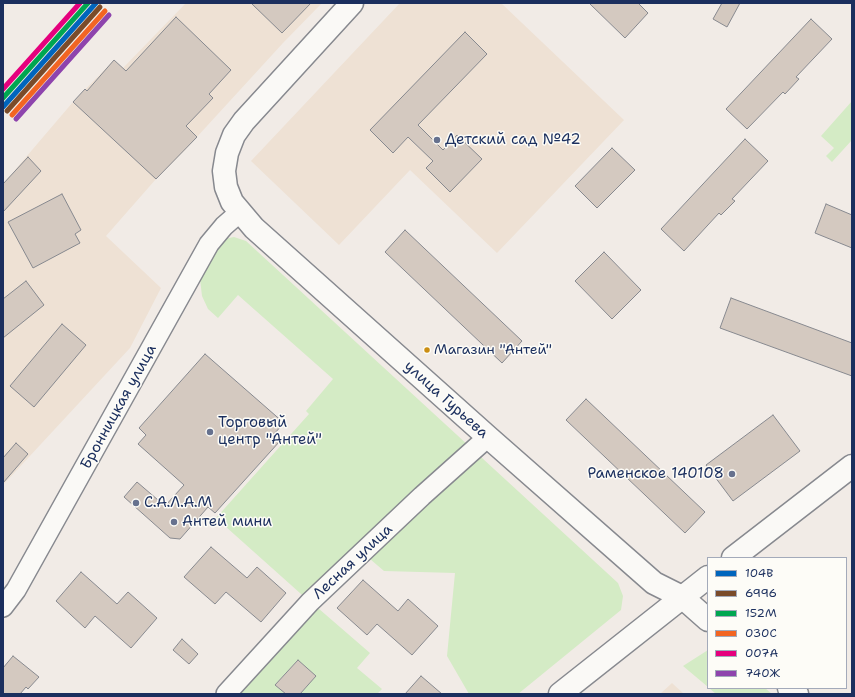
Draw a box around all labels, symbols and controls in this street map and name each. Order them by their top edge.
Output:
place label: Детский сад №42 [445,131,581,149]
marker: Детский сад №42 [432,135,442,145]
street label: Бронницкая улица [77,342,161,472]
place label: Магазин "Антей" [434,342,552,358]
marker: Магазин "Антей" [422,345,432,355]
street label: улица Гурьева [400,358,492,442]
place label: Торговый центр "Антей" [218,414,322,449]
marker: Торговый центр "Антей" [205,427,215,437]
place label: Раменское 140108 [588,465,724,483]
marker: Раменское 140108 [727,469,737,479]
place label: С.А.Л.А.М [144,494,212,512]
marker: С.А.Л.А.М [131,498,141,508]
place label: Антей мини [182,513,272,531]
marker: Антей мини [169,517,179,527]
street label: Лесная улица [309,521,397,603]
legend [707,557,847,689]
text: 104В [745,565,773,581]
text: 6996 [745,585,777,601]
text: 152М [745,605,777,621]
text: 030C [745,625,777,641]
text: 007А [745,645,778,661]
text: 740Ж [745,665,780,681]

